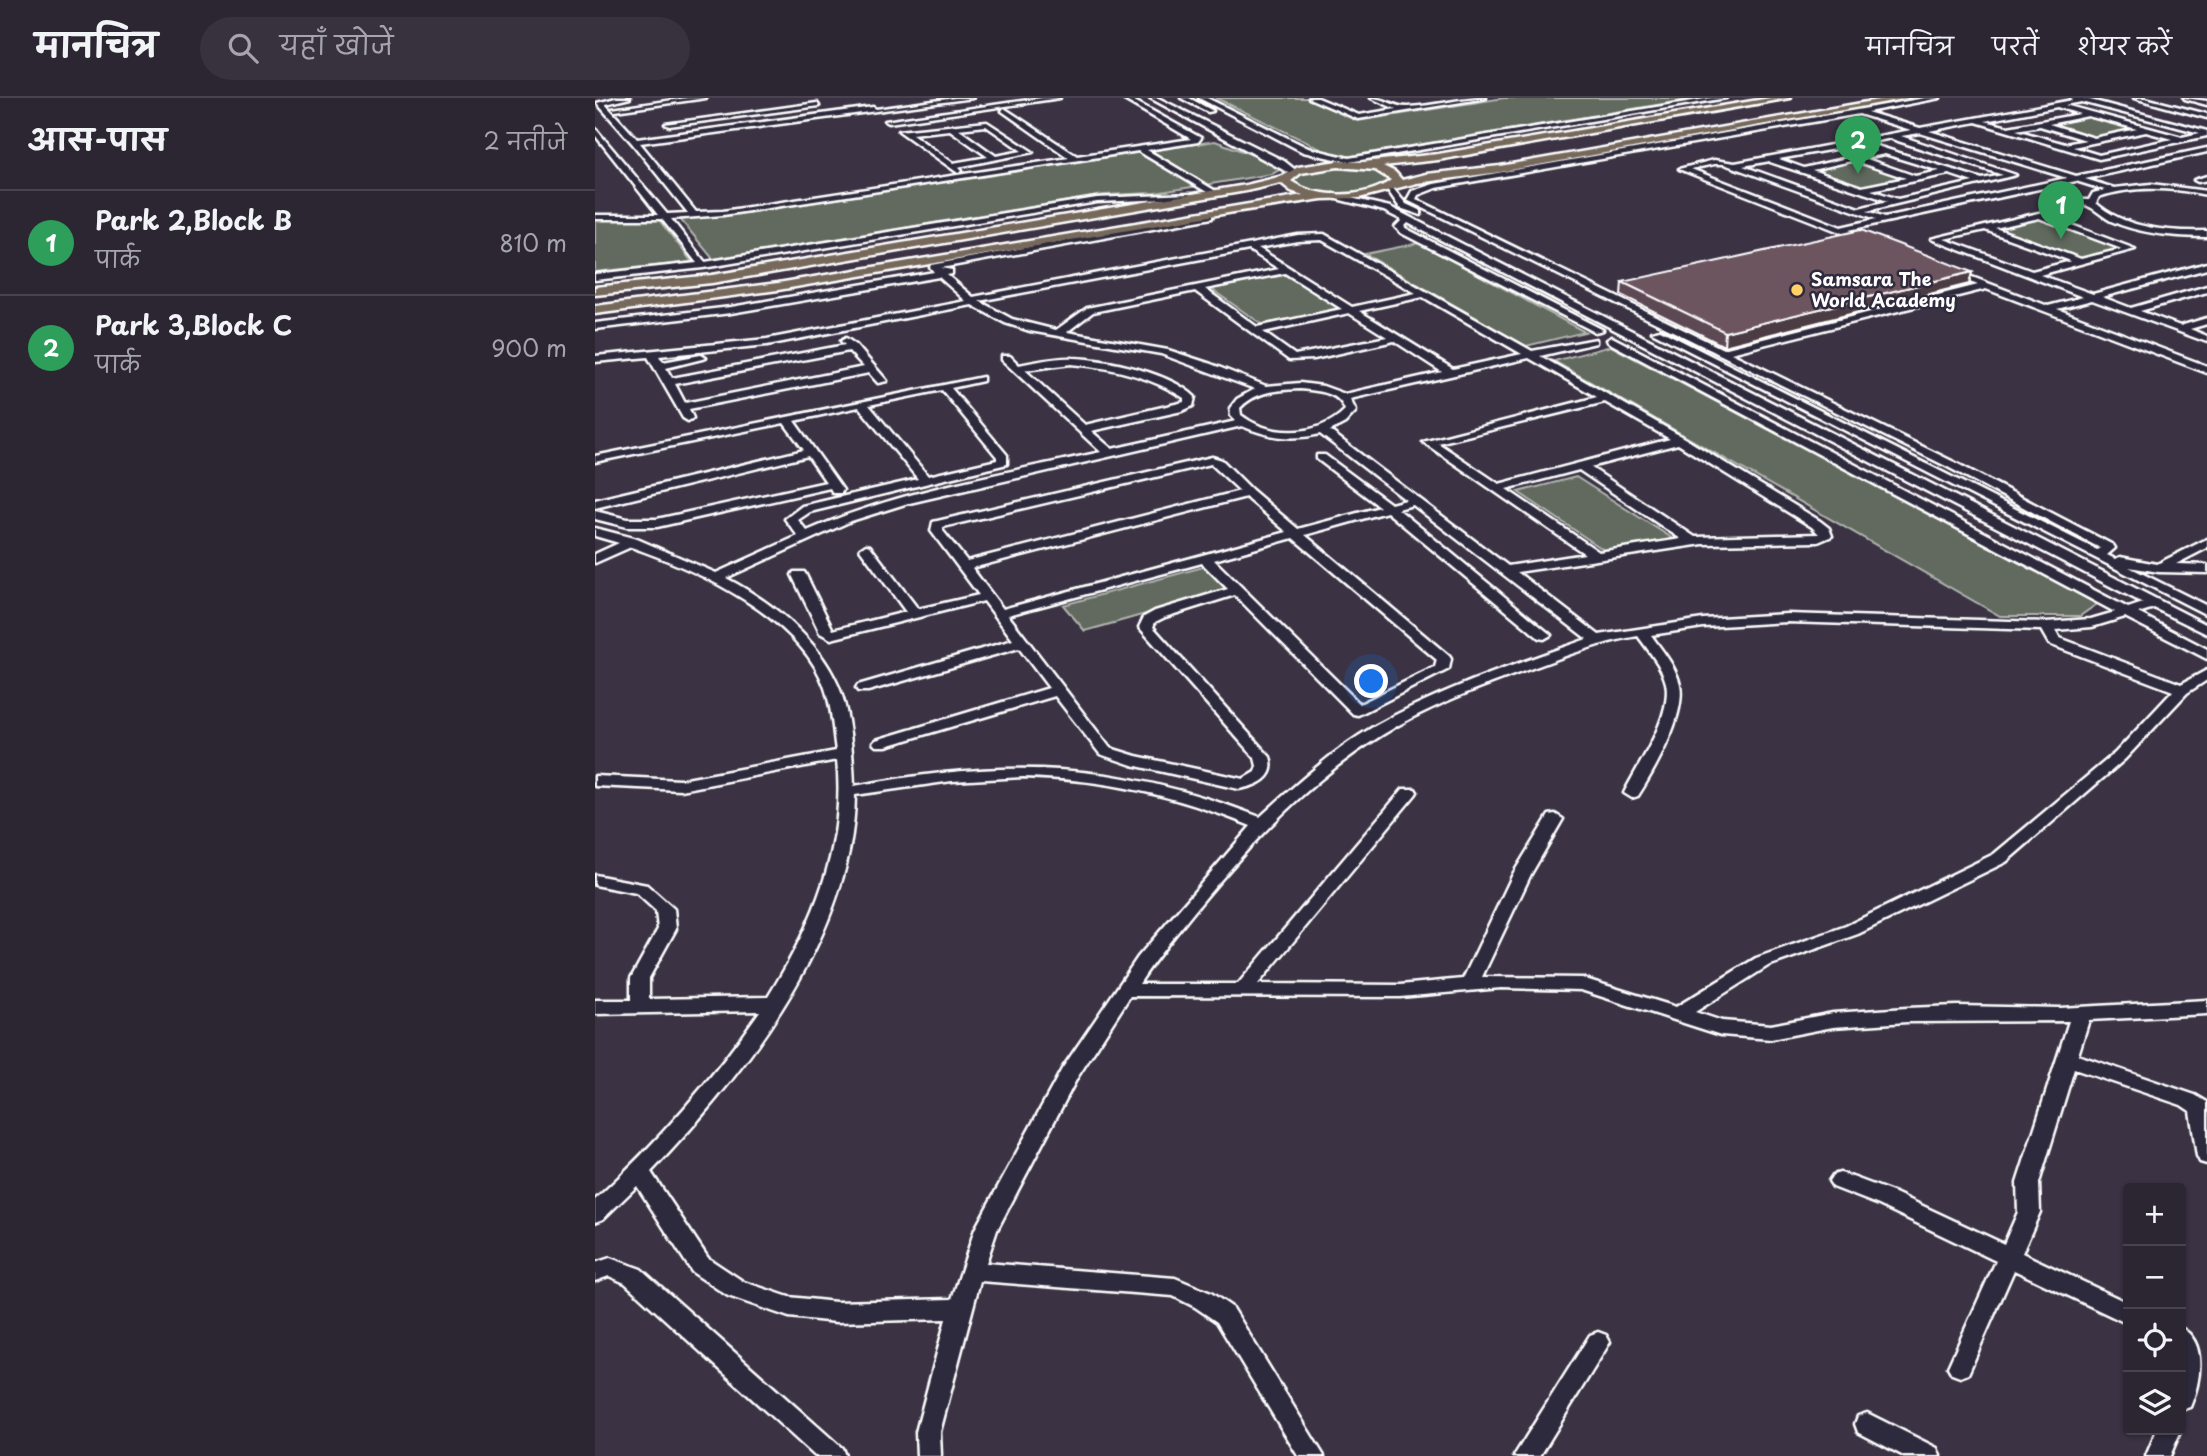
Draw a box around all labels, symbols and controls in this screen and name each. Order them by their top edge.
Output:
search box [200,17,690,80]
text: मानचित्र [35,18,158,68]
text: यहाँ खोजें [280,25,393,64]
text: मानचित्र [1866,27,1954,63]
text: परतें [1992,27,2039,63]
text: शेयर करें [2077,27,2172,63]
icon: search [224,29,262,67]
text: आस-पास [28,116,167,161]
pin: 2 [1835,116,1881,174]
text: 2 नतीजे [484,123,567,158]
pin: 1 [2038,181,2084,239]
text: Park 2,Block B [95,200,292,239]
text: 1 [46,225,57,260]
text: 810 m [499,225,567,260]
text: पार्क [95,241,140,276]
place label: Samsara The World Academy [1811,265,1956,313]
marker: Samsara The World Academy [1789,282,1805,298]
text: Park 3,Block C [95,305,292,344]
text: 2 [43,330,59,365]
text: 900 m [491,330,567,365]
text: पार्क [95,346,140,381]
your location [1354,664,1388,698]
map controls [2123,1183,2186,1435]
button: + [2123,1183,2186,1246]
button: − [2123,1246,2186,1309]
button: locate [2123,1309,2186,1372]
button: layers [2123,1372,2186,1435]

